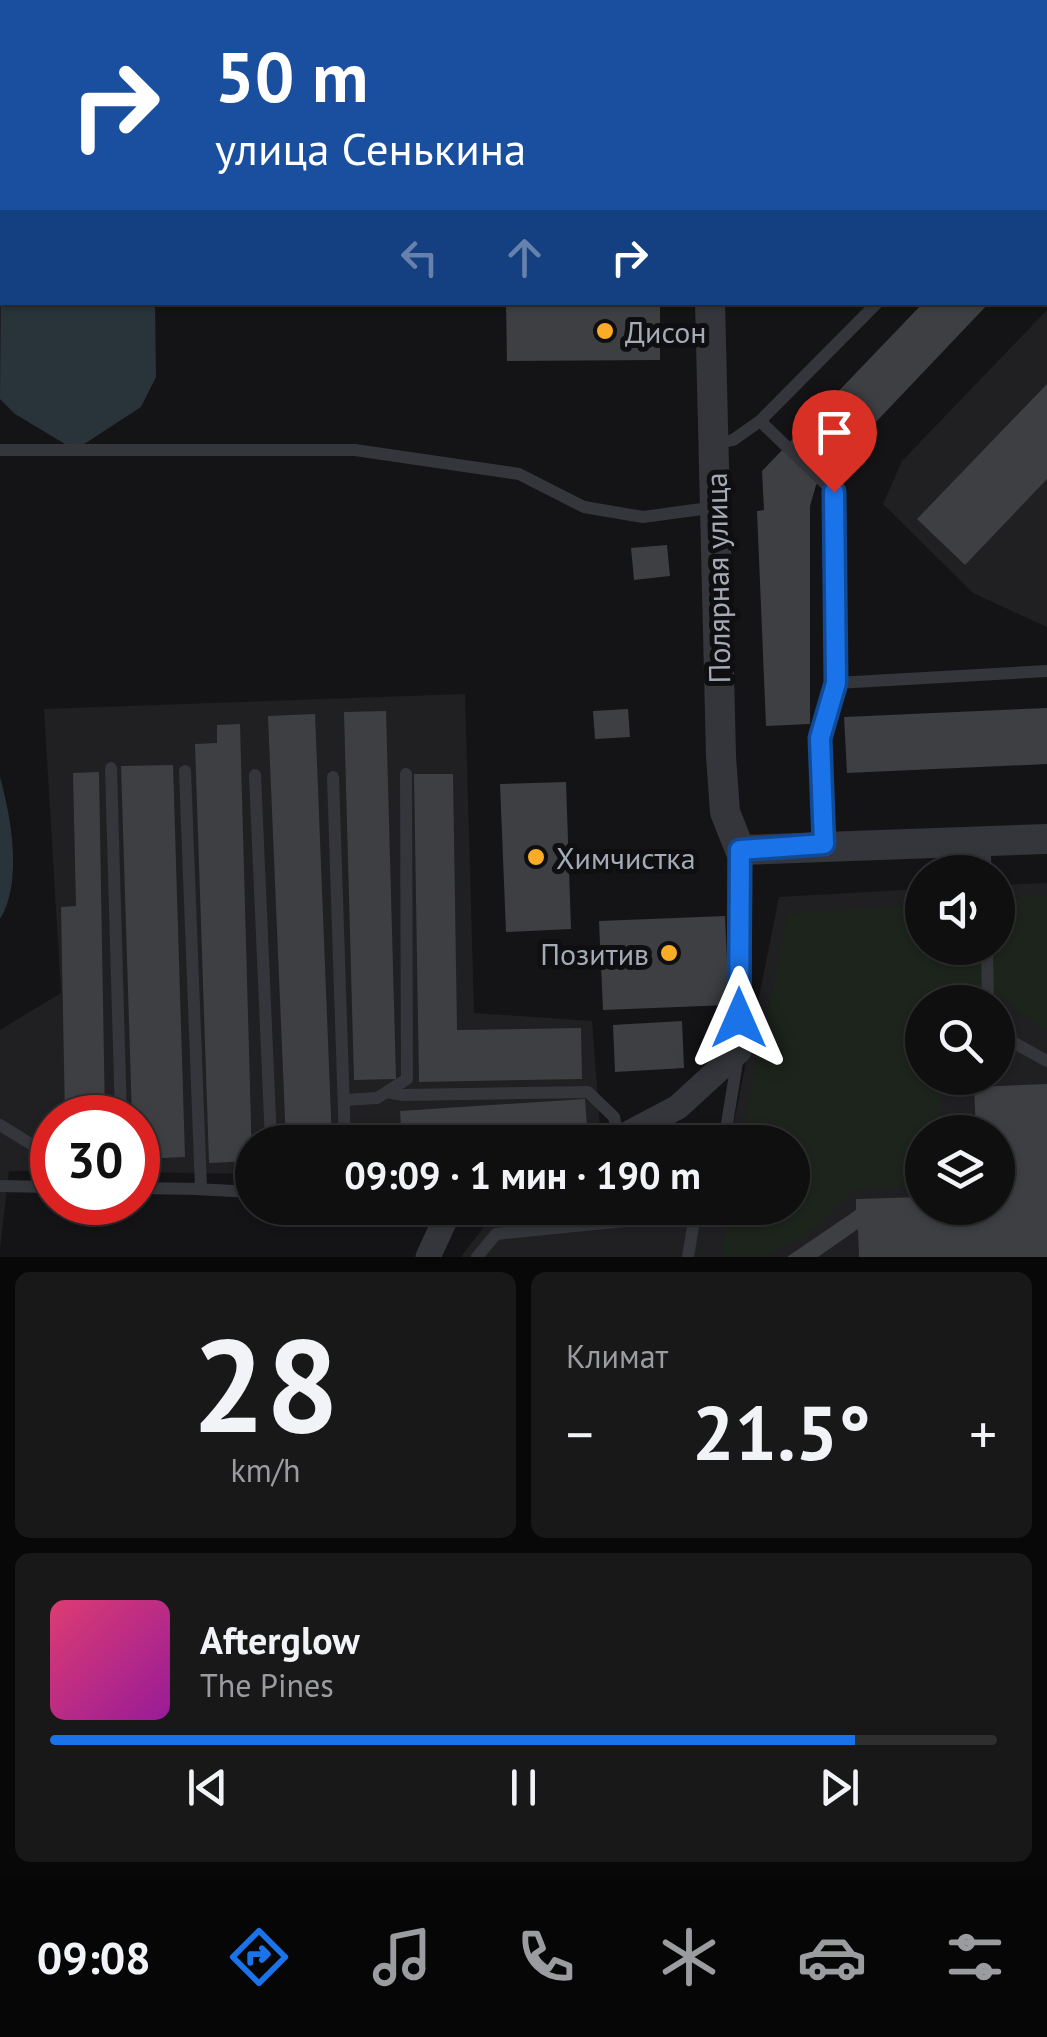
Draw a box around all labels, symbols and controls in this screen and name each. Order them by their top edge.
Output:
text: 50 m [215,31,368,121]
icon: right [50,40,180,170]
text: улица Сенькина [215,119,526,177]
icon: left [392,230,447,285]
icon: ahead [497,230,552,285]
icon: right [602,230,657,285]
place label: Дисон [625,312,707,351]
marker: Дисон [594,320,616,342]
pin [792,390,877,493]
icon: arrive [807,405,862,460]
street label: Полярная улица [696,472,738,684]
place label: Химчистка [556,838,696,877]
marker: Химчистка [525,846,547,868]
map controls [905,855,1015,1225]
button: sound [905,855,1015,965]
place label: Позитив [540,934,649,973]
marker: Позитив [658,942,680,964]
position arrow [687,966,791,1070]
button: search [905,985,1015,1095]
speed limit sign: 30 [30,1095,160,1225]
button: layers [905,1115,1015,1225]
text: 09:09 · 1 мин · 190 m [344,1150,701,1199]
text: 28 [192,1300,339,1468]
text: Климат [566,1335,668,1377]
text: 21.5° [692,1384,871,1481]
text: − [566,1398,594,1469]
text: + [969,1398,997,1469]
text: km/h [230,1449,301,1491]
text: Afterglow [200,1615,360,1664]
text: The Pines [200,1664,334,1706]
icon: previous [180,1760,235,1815]
icon: pause [496,1760,551,1815]
icon: next [812,1760,867,1815]
icon: directions [224,1922,294,1992]
icon: music [367,1922,437,1992]
icon: phone [511,1922,581,1992]
icon: climate [654,1922,724,1992]
icon: car [797,1922,867,1992]
icon: filters [940,1922,1010,1992]
text: 09:08 [37,1928,151,1986]

